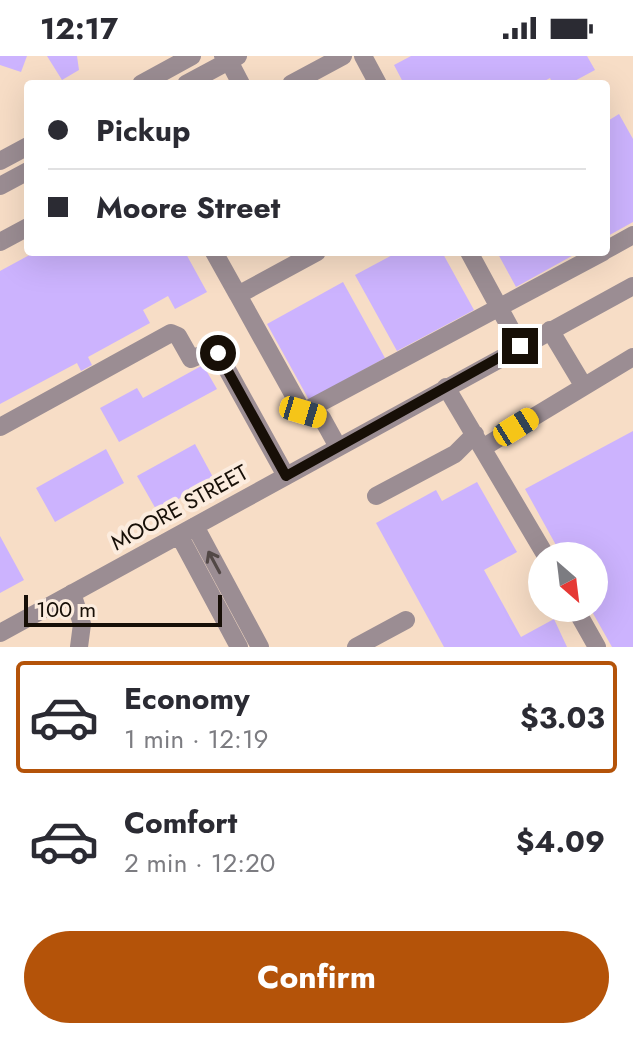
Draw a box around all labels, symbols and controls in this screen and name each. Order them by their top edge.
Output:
text: 12:17 [40,7,118,50]
text: Pickup [96,109,191,152]
text: Moore Street [96,186,280,229]
route end [502,328,538,364]
route start [200,335,236,371]
car [277,394,329,430]
car [489,404,543,450]
street label: MOORE STREET [104,456,254,558]
north arrow [528,542,608,622]
map controls [528,542,608,622]
one-way arrow [206,551,222,574]
scale bar [24,591,222,627]
text: 100 m [36,593,96,625]
text: Economy [124,677,250,720]
icon: car [28,681,100,753]
text: $3.03 [520,696,605,739]
text: 1 min · 12:19 [124,720,269,758]
text: Comfort [124,801,237,844]
icon: car [28,805,100,877]
text: $4.09 [516,820,605,863]
text: 2 min · 12:20 [124,844,275,882]
button: Confirm [24,931,609,1023]

